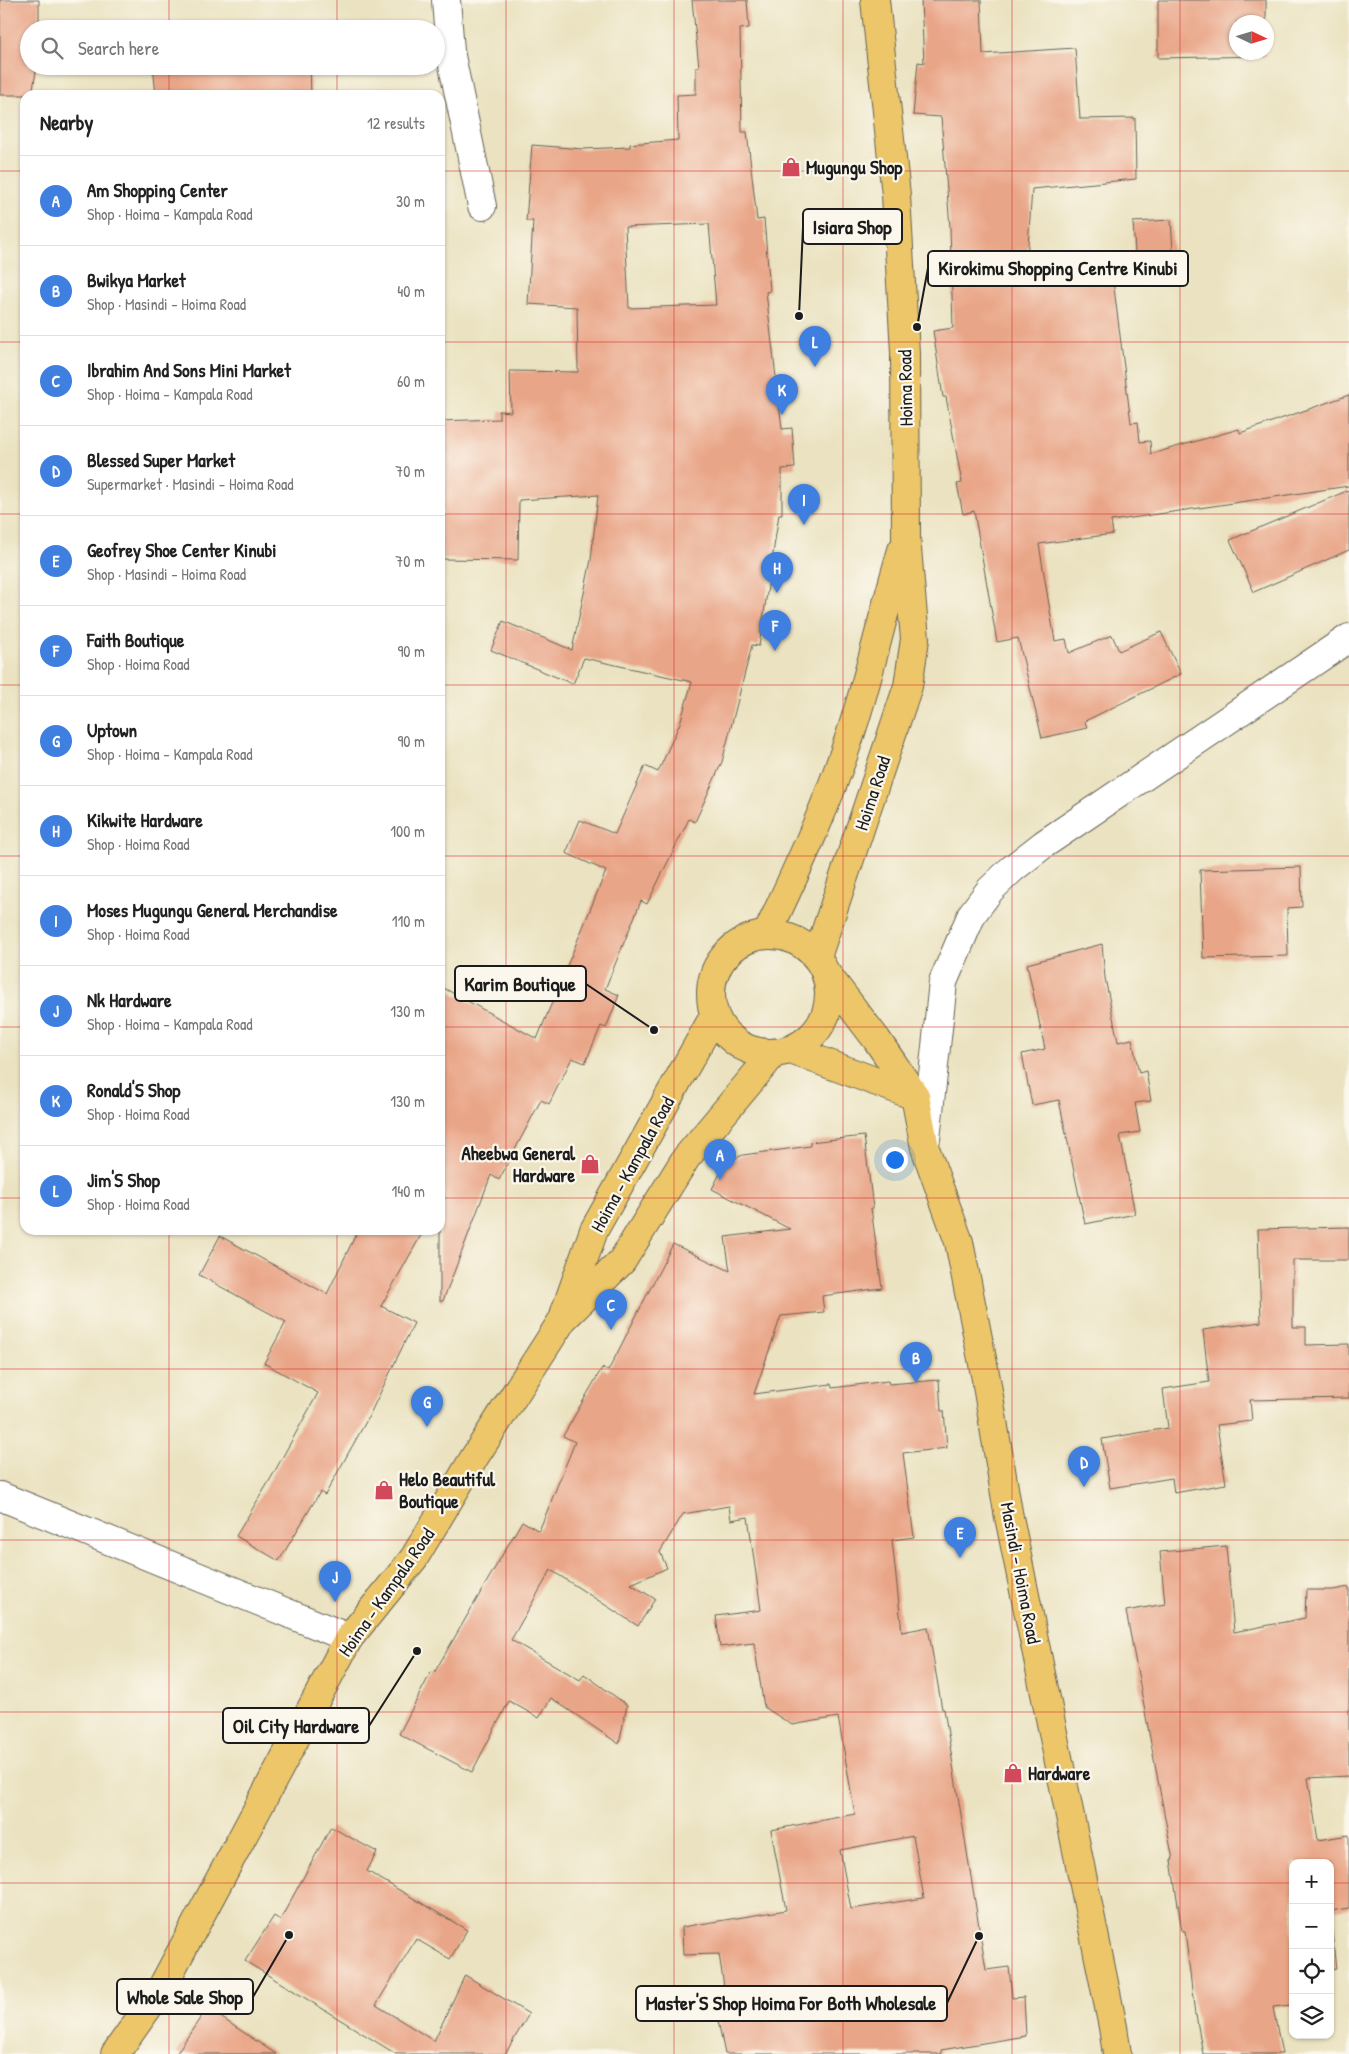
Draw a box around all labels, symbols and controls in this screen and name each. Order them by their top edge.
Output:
north arrow [1229,15,1274,60]
search box [20,20,445,75]
icon: search [38,34,66,62]
text: Search here [78,35,159,61]
text: Nearby [40,108,93,137]
text: 12 results [367,112,425,134]
place label: Mugungu Shop [806,154,903,181]
shop icon: Mugungu Shop [780,156,802,178]
text: Am Shopping Center [87,177,228,203]
text: A [52,190,60,212]
text: 30 m [396,190,425,212]
text: Shop · Hoima - Kampala Road [87,203,253,225]
callout: Isiara Shop [803,209,902,244]
text: Isiara Shop [812,213,892,241]
callout: Kirokimu Shopping Centre Kinubi [928,251,1188,286]
text: Kirokimu Shopping Centre Kinubi [938,254,1178,282]
text: Bwikya Market [87,267,185,293]
text: B [52,280,60,302]
text: 40 m [397,280,425,302]
text: Shop · Masindi - Hoima Road [87,293,246,315]
pin: L [799,326,831,367]
street label: Hoima Road [891,349,919,427]
text: Ibrahim And Sons Mini Market [87,357,291,383]
text: C [52,370,60,392]
text: 60 m [397,370,425,392]
pin: K [766,374,798,415]
text: Shop · Hoima - Kampala Road [87,383,253,405]
text: Blessed Super Market [87,447,235,473]
text: D [52,460,60,482]
text: 70 m [395,460,425,482]
text: Supermarket · Masindi - Hoima Road [87,473,294,495]
pin: I [788,484,820,525]
text: Geofrey Shoe Center Kinubi [87,537,277,563]
text: E [52,550,60,572]
text: 70 m [395,550,425,572]
pin: H [761,552,793,593]
text: Shop · Masindi - Hoima Road [87,563,246,585]
pin: F [759,610,791,651]
text: Faith Boutique [87,627,184,653]
text: F [53,640,59,662]
text: 90 m [397,640,425,662]
text: Shop · Hoima Road [87,653,190,675]
text: Uptown [87,717,137,743]
text: G [52,730,60,752]
text: 90 m [397,730,425,752]
text: Shop · Hoima - Kampala Road [87,743,253,765]
street label: Hoima Road [848,752,896,833]
text: Kikwite Hardware [87,807,203,833]
text: H [52,820,60,842]
text: 100 m [390,820,425,842]
text: Shop · Hoima Road [87,833,190,855]
text: Moses Mugungu General Merchandise [87,897,338,923]
text: I [54,910,58,932]
text: 110 m [392,910,425,932]
text: Shop · Hoima Road [87,923,190,945]
callout: Karim Boutique [455,966,586,1001]
text: Karim Boutique [464,970,576,998]
text: Nk Hardware [87,987,172,1013]
text: J [53,1000,59,1022]
text: 130 m [390,1000,425,1022]
text: Shop · Hoima - Kampala Road [87,1013,253,1035]
text: Ronald'S Shop [87,1077,180,1103]
text: K [52,1090,60,1112]
text: 130 m [390,1090,425,1112]
street label: Hoima - Kampala Road [584,1091,680,1237]
text: Shop · Hoima Road [87,1103,190,1125]
pin: A [704,1139,736,1180]
place label: Aheebwa General Hardware [462,1140,576,1188]
your location [882,1147,908,1173]
shop icon: Aheebwa General Hardware [579,1153,601,1175]
text: Jim'S Shop [87,1167,160,1193]
text: L [53,1180,59,1202]
text: 140 m [391,1180,425,1202]
text: Shop · Hoima Road [87,1193,190,1215]
pin: C [595,1289,627,1330]
pin: B [900,1342,932,1383]
pin: G [411,1386,443,1427]
pin: D [1068,1446,1100,1487]
place label: Helo Beautiful Boutique [399,1466,496,1515]
shop icon: Helo Beautiful Boutique [373,1479,395,1501]
street label: Masindi - Hoima Road [995,1500,1048,1647]
pin: E [944,1517,976,1558]
street label: Hoima - Kampala Road [332,1522,440,1662]
pin: J [319,1561,351,1602]
callout: Oil City Hardware [223,1708,369,1743]
text: Oil City Hardware [233,1712,359,1740]
place label: Hardware [1028,1760,1091,1786]
shop icon: Hardware [1002,1762,1024,1784]
map controls [1289,1859,1334,2039]
button: + [1289,1859,1334,1904]
button: − [1289,1904,1334,1949]
button: locate [1289,1949,1334,1994]
callout: Whole Sale Shop [117,1979,253,2014]
text: Whole Sale Shop [127,1983,243,2011]
callout: Master'S Shop Hoima For Both Wholesale [636,1986,947,2021]
text: Master'S Shop Hoima For Both Wholesale [646,1989,936,2017]
button: layers [1289,1994,1334,2039]

